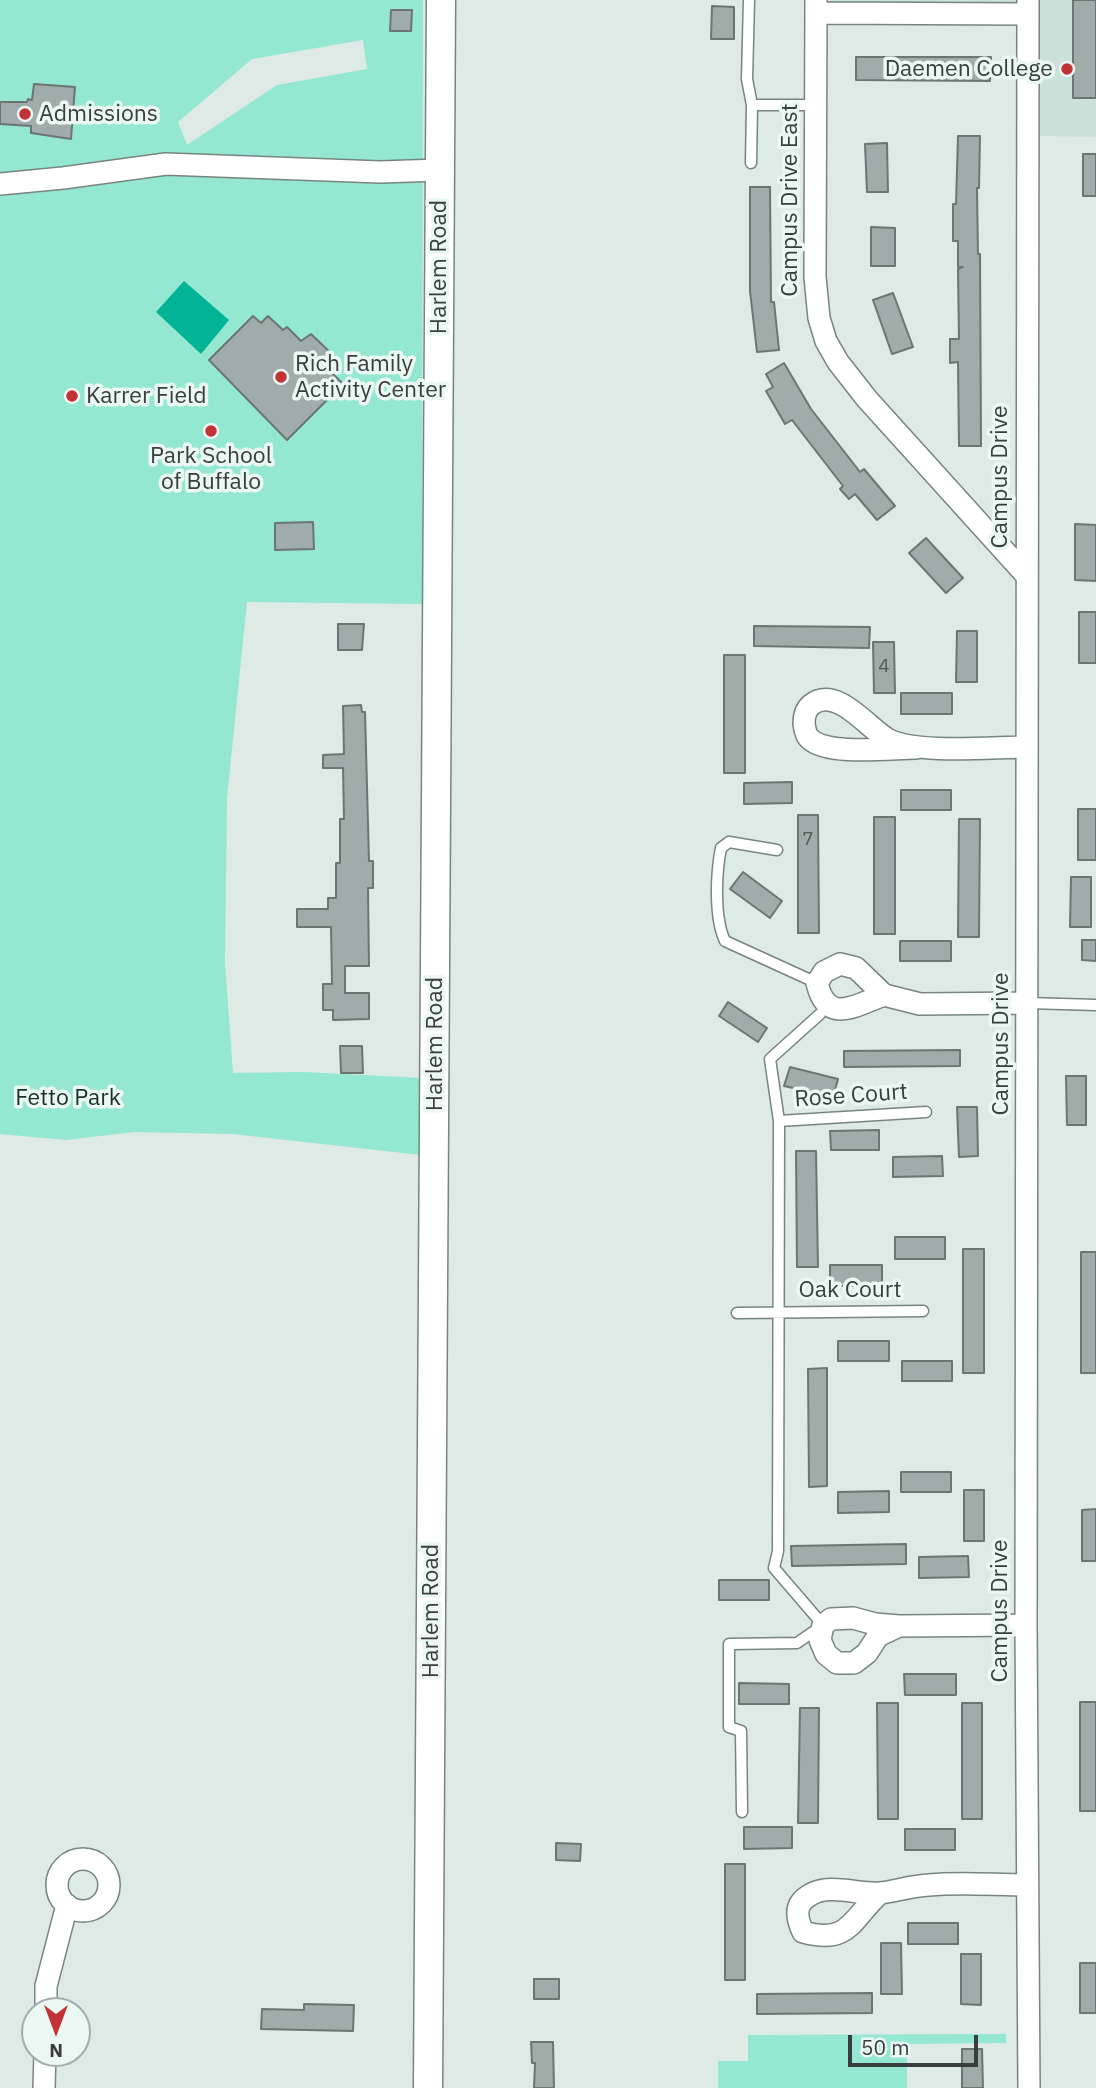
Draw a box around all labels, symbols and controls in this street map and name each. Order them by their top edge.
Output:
place label: Daemen College [885,55,1053,83]
marker: Daemen College [1059,61,1075,77]
place label: Admissions [39,100,158,128]
street label: Campus Drive East [776,103,804,297]
marker: Admissions [17,106,33,122]
street label: Harlem Road [425,200,453,334]
place label: Rich Family Activity Center [295,350,446,404]
marker: Rich Family Activity Center [273,369,289,385]
place label: Karrer Field [86,382,207,410]
marker: Karrer Field [64,388,80,404]
street label: Campus Drive [986,405,1014,549]
marker: Park School of Buffalo [203,423,219,439]
place label: Park School of Buffalo [150,442,272,496]
house number: 4 [878,656,890,678]
house number: 7 [802,829,814,851]
street label: Campus Drive [987,972,1015,1116]
street label: Harlem Road [421,977,449,1111]
street label: Rose Court [794,1078,908,1114]
park label: Fetto Park [15,1084,121,1112]
street label: Oak Court [799,1276,901,1304]
street label: Campus Drive [986,1539,1014,1683]
street label: Harlem Road [417,1544,445,1678]
north arrow [21,1997,91,2067]
scale bar [851,2022,981,2066]
text: 50 m [861,2033,910,2061]
text: N [49,2039,63,2063]

